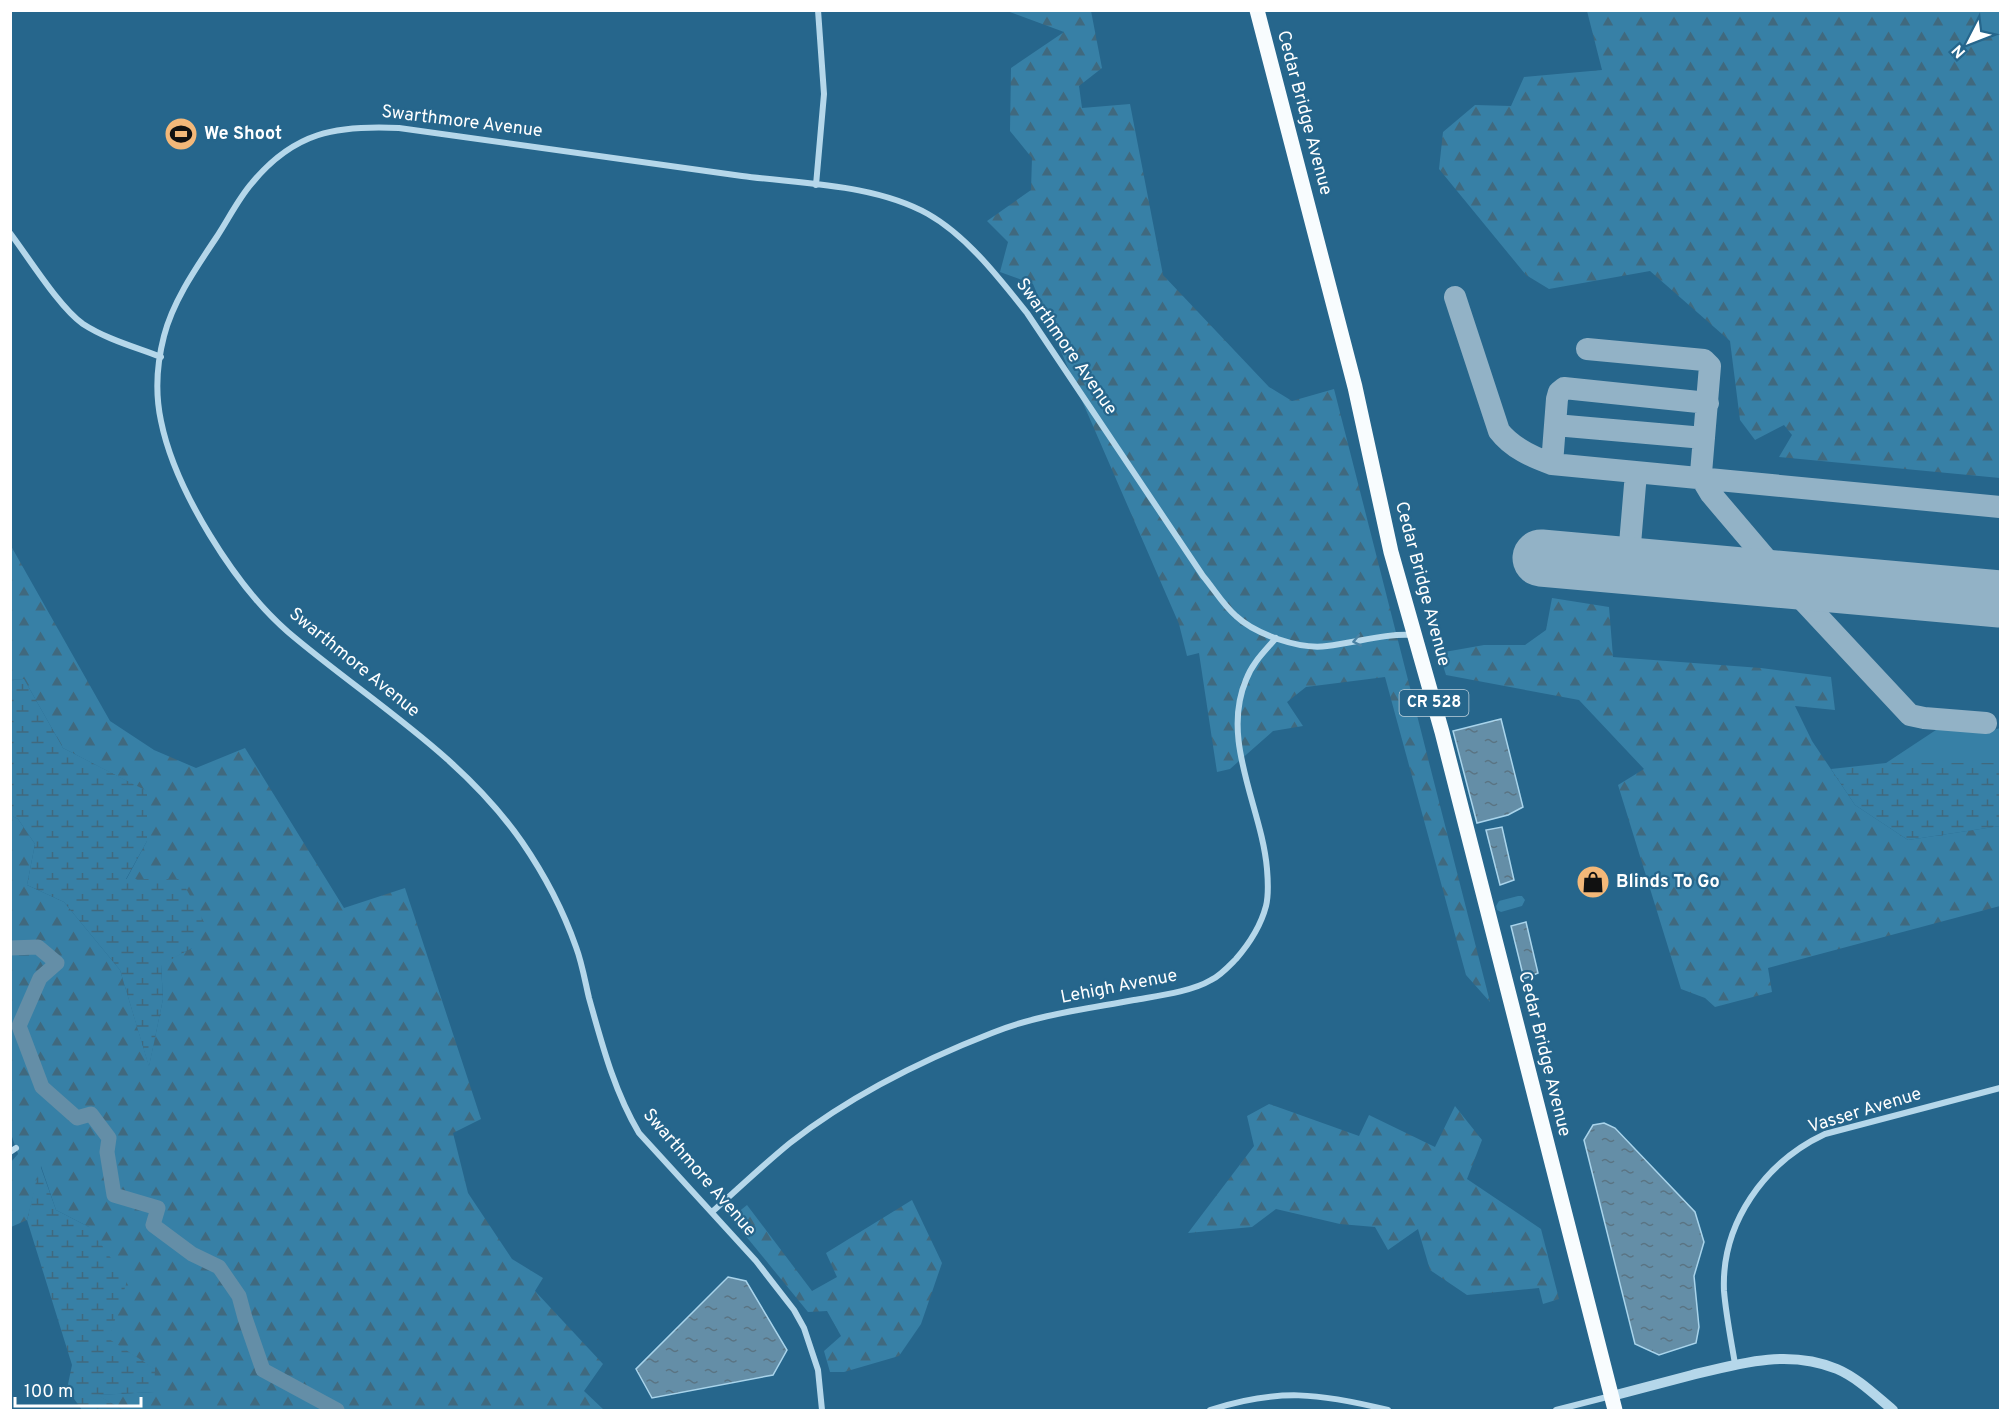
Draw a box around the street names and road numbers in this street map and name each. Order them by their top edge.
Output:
street label: Cedar Bridge Avenue [1271,28,1337,198]
street label: Swarthmore Avenue [380,101,544,143]
street label: Swarthmore Avenue [1010,274,1122,420]
street label: Cedar Bridge Avenue [1389,499,1455,669]
street label: Swarthmore Avenue [284,603,424,723]
road number: CR 528 [1400,690,1468,716]
street label: Lehigh Avenue [1059,964,1179,1010]
street label: Cedar Bridge Avenue [1512,969,1576,1139]
street label: Vasser Avenue [1806,1083,1924,1139]
street label: Swarthmore Avenue [637,1104,761,1242]

